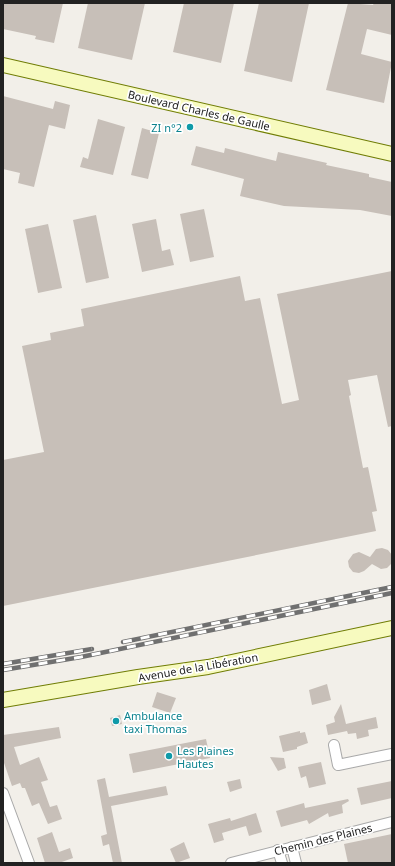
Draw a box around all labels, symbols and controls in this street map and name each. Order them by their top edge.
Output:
street label: Boulevard Charles de Gaulle [126,86,272,134]
place label: ZI n°2 [151,120,182,135]
marker: ZI n°2 [185,122,195,132]
street label: Avenue de la Libération [137,649,259,685]
place label: Ambulance taxi Thomas [124,708,187,736]
marker: Ambulance taxi Thomas [111,716,121,726]
place label: Les Plaines Hautes [177,743,234,771]
marker: Les Plaines Hautes [164,751,174,761]
street label: Chemin des Plaines [272,820,374,858]

